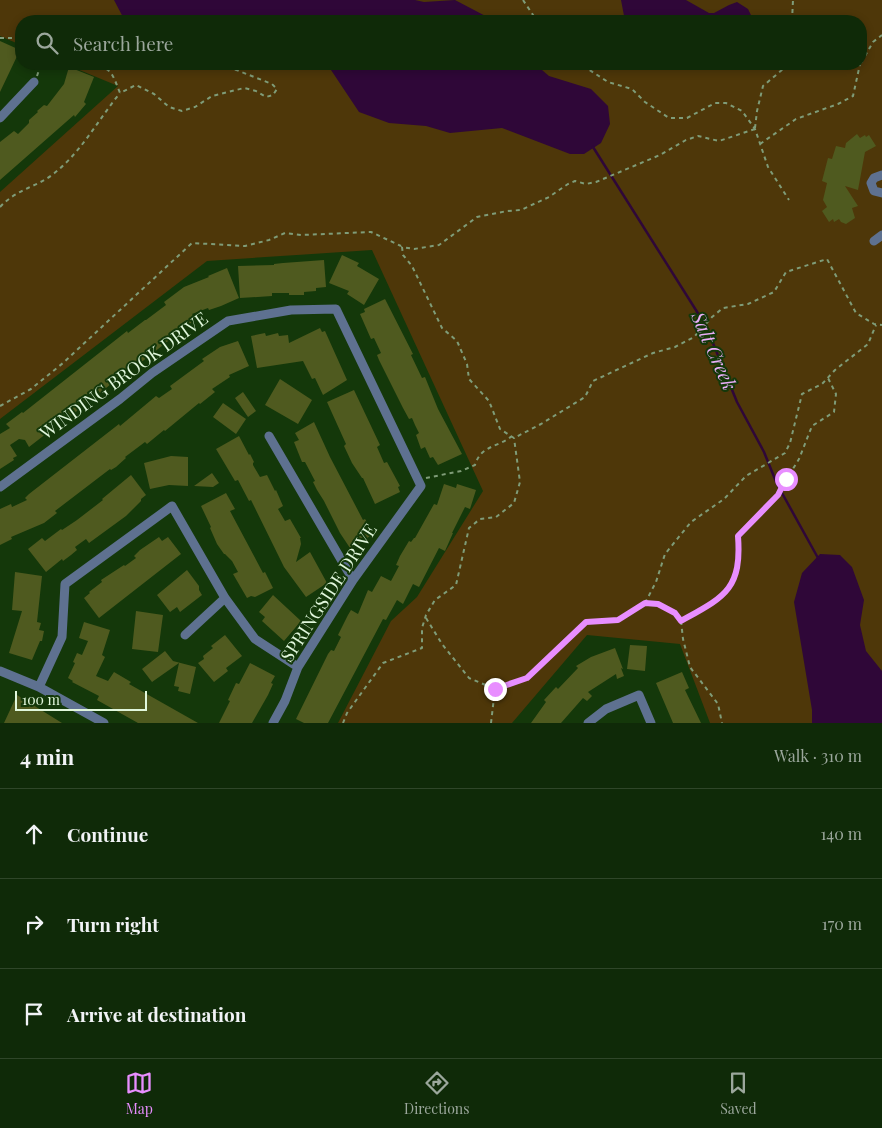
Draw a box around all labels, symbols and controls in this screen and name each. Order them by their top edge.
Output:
search box [15,15,867,70]
icon: search [33,29,61,57]
text: Search here [73,30,173,56]
street label: WINDING BROOK DRIVE [34,306,212,445]
water label: Salt Creek [686,306,744,394]
route start [775,468,798,491]
street label: SPRINGSIDE DRIVE [274,519,382,666]
route end [484,678,507,701]
scale bar [15,688,148,711]
text: 100 m [22,690,60,709]
text: 4 min [20,742,74,770]
text: Walk · 310 m [774,745,862,766]
icon: ahead [20,820,48,848]
text: Continue [67,821,148,847]
text: 140 m [820,823,862,844]
icon: right [20,910,48,938]
text: Turn right [67,911,159,937]
text: 170 m [822,913,862,934]
icon: arrive [20,1000,48,1028]
text: Arrive at destination [67,1001,247,1027]
tab: Map [125,1069,153,1118]
tab: Directions [404,1069,470,1118]
tab: Saved [720,1069,757,1118]

